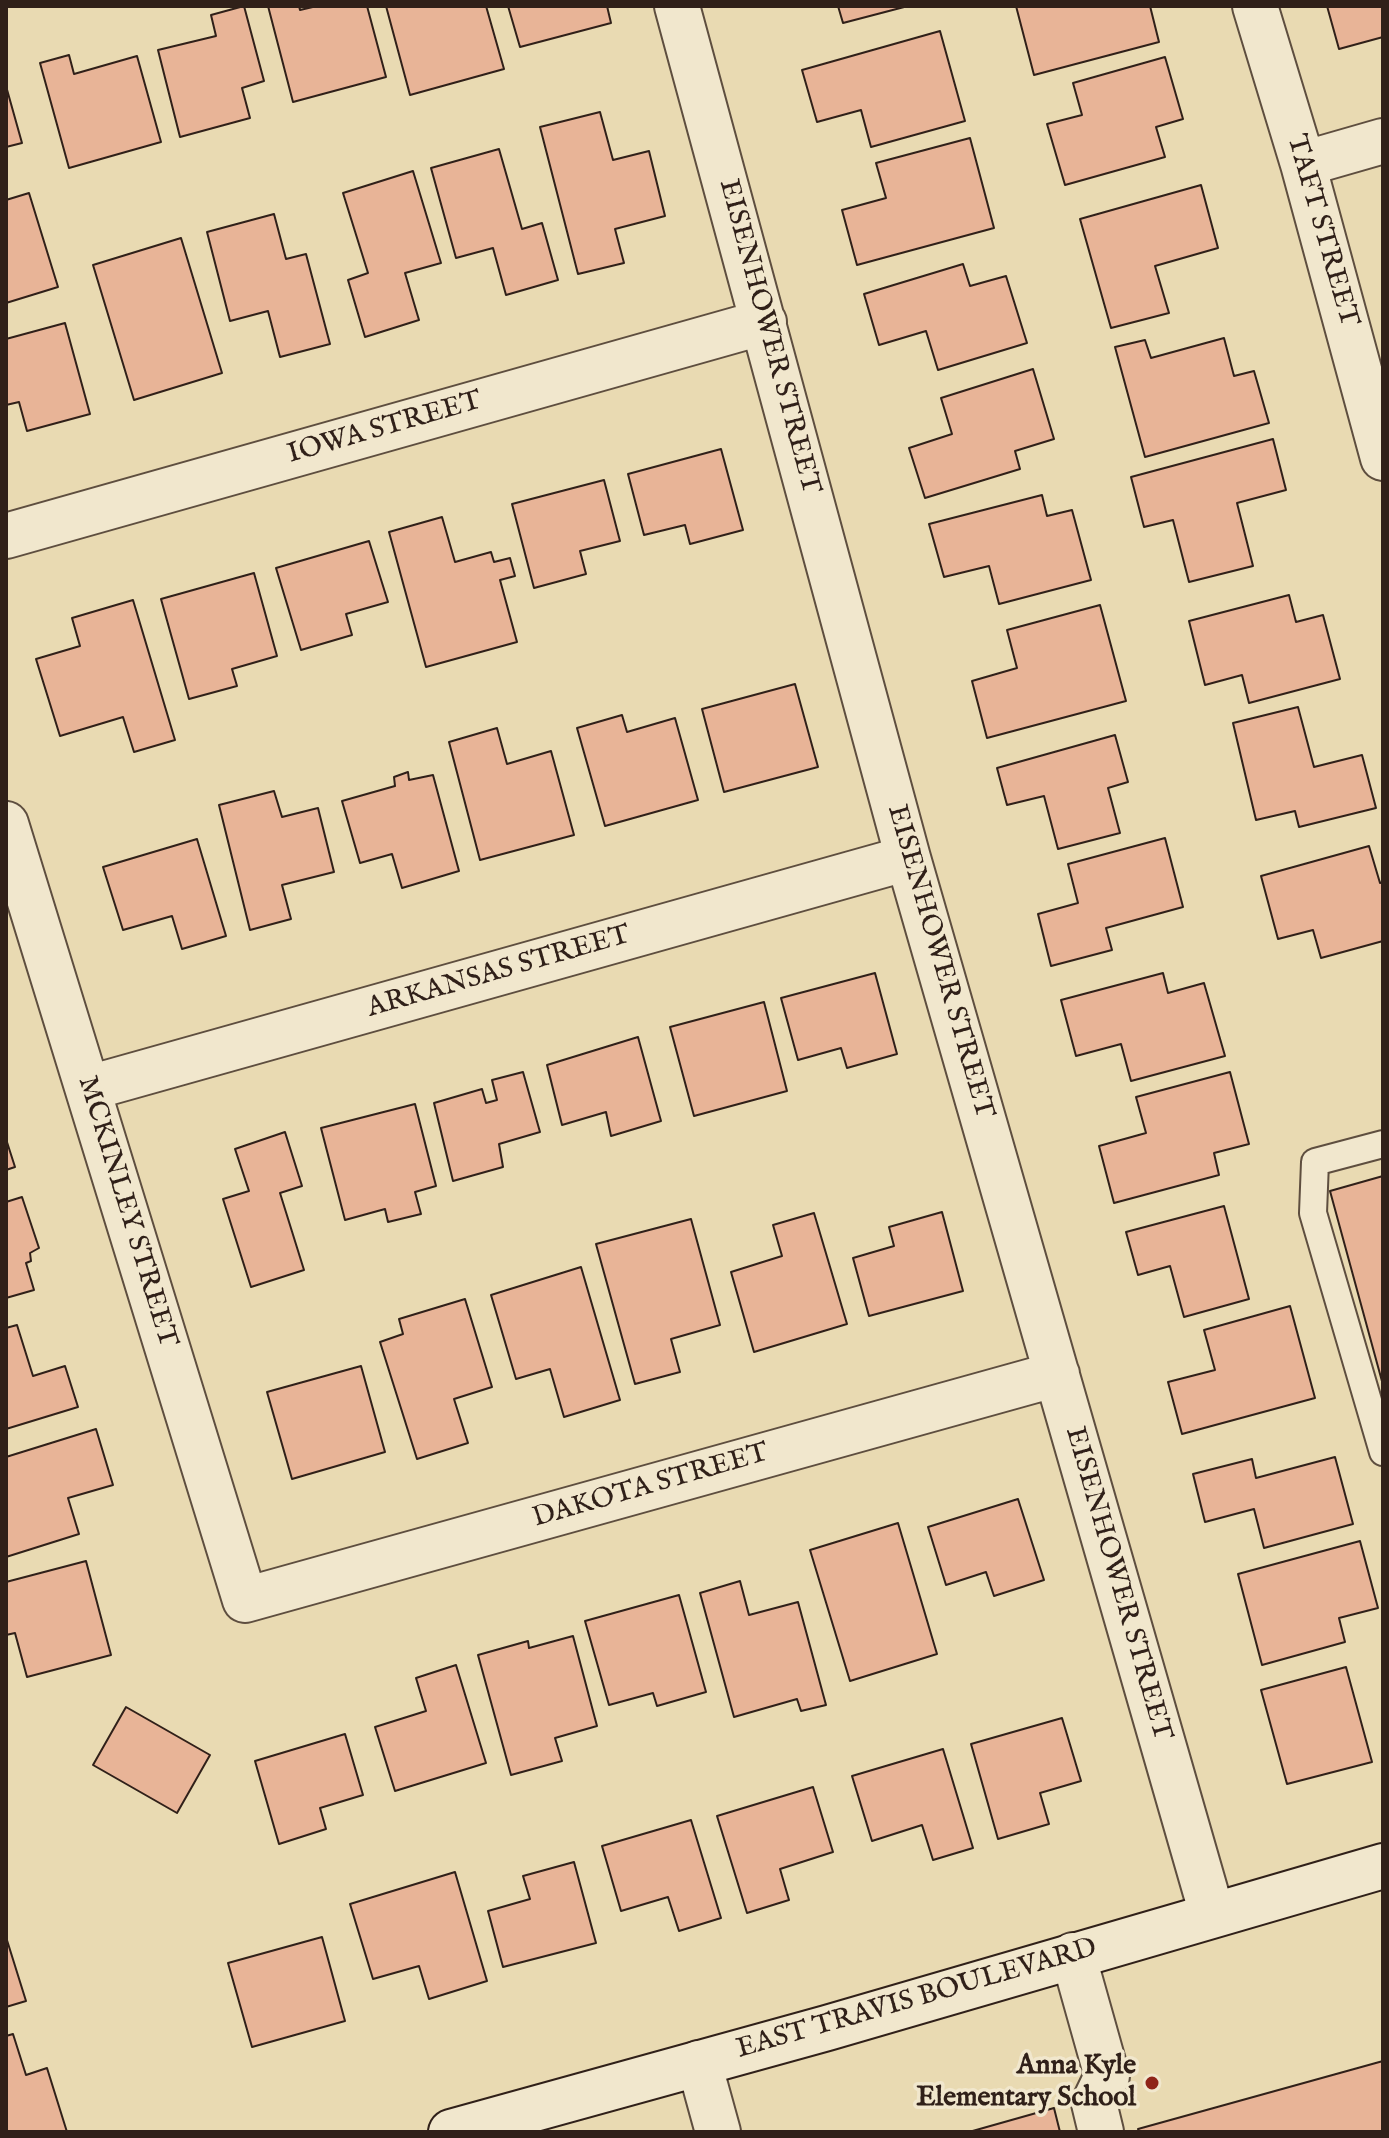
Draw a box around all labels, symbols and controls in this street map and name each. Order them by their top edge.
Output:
street label: TAFT STREET [1278,131,1364,331]
street label: EISENHOWER STREET [710,176,826,498]
street label: IOWA STREET [284,385,486,473]
street label: EISENHOWER STREET [878,801,1000,1123]
street label: ARKANSAS STREET [364,919,634,1027]
street label: MCKINLEY STREET [69,1072,183,1352]
street label: EISENHOWER STREET [1056,1423,1178,1745]
street label: DAKOTA STREET [529,1437,773,1537]
street label: EAST TRAVIS BOULEVARD [733,1932,1101,2068]
place label: Anna Kyle Elementary School [916,2050,1136,2116]
marker: Anna Kyle Elementary School [1143,2074,1161,2092]

